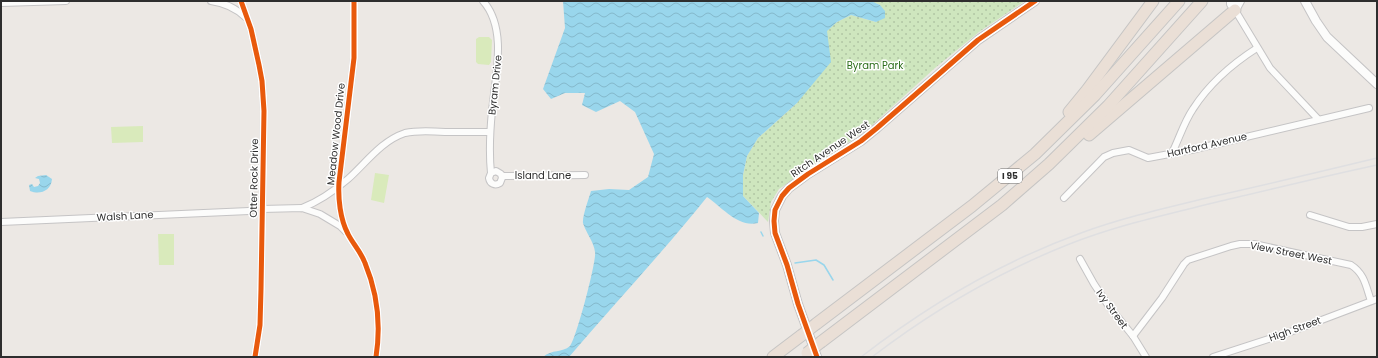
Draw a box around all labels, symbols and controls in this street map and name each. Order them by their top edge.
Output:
street label: Byram Drive [484,54,506,116]
park label: Byram Park [847,58,904,73]
street label: Meadow Wood Drive [323,82,349,186]
street label: Ritch Avenue West [788,117,873,181]
street label: Hartford Avenue [1166,129,1248,161]
street label: Otter Rock Drive [246,138,262,218]
street label: Island Lane [515,168,571,183]
road number: I 95 [998,169,1022,183]
street label: Walsh Lane [96,207,154,225]
street label: View Street West [1249,238,1334,268]
street label: Ivy Street [1093,286,1132,332]
street label: High Street [1267,313,1324,345]

